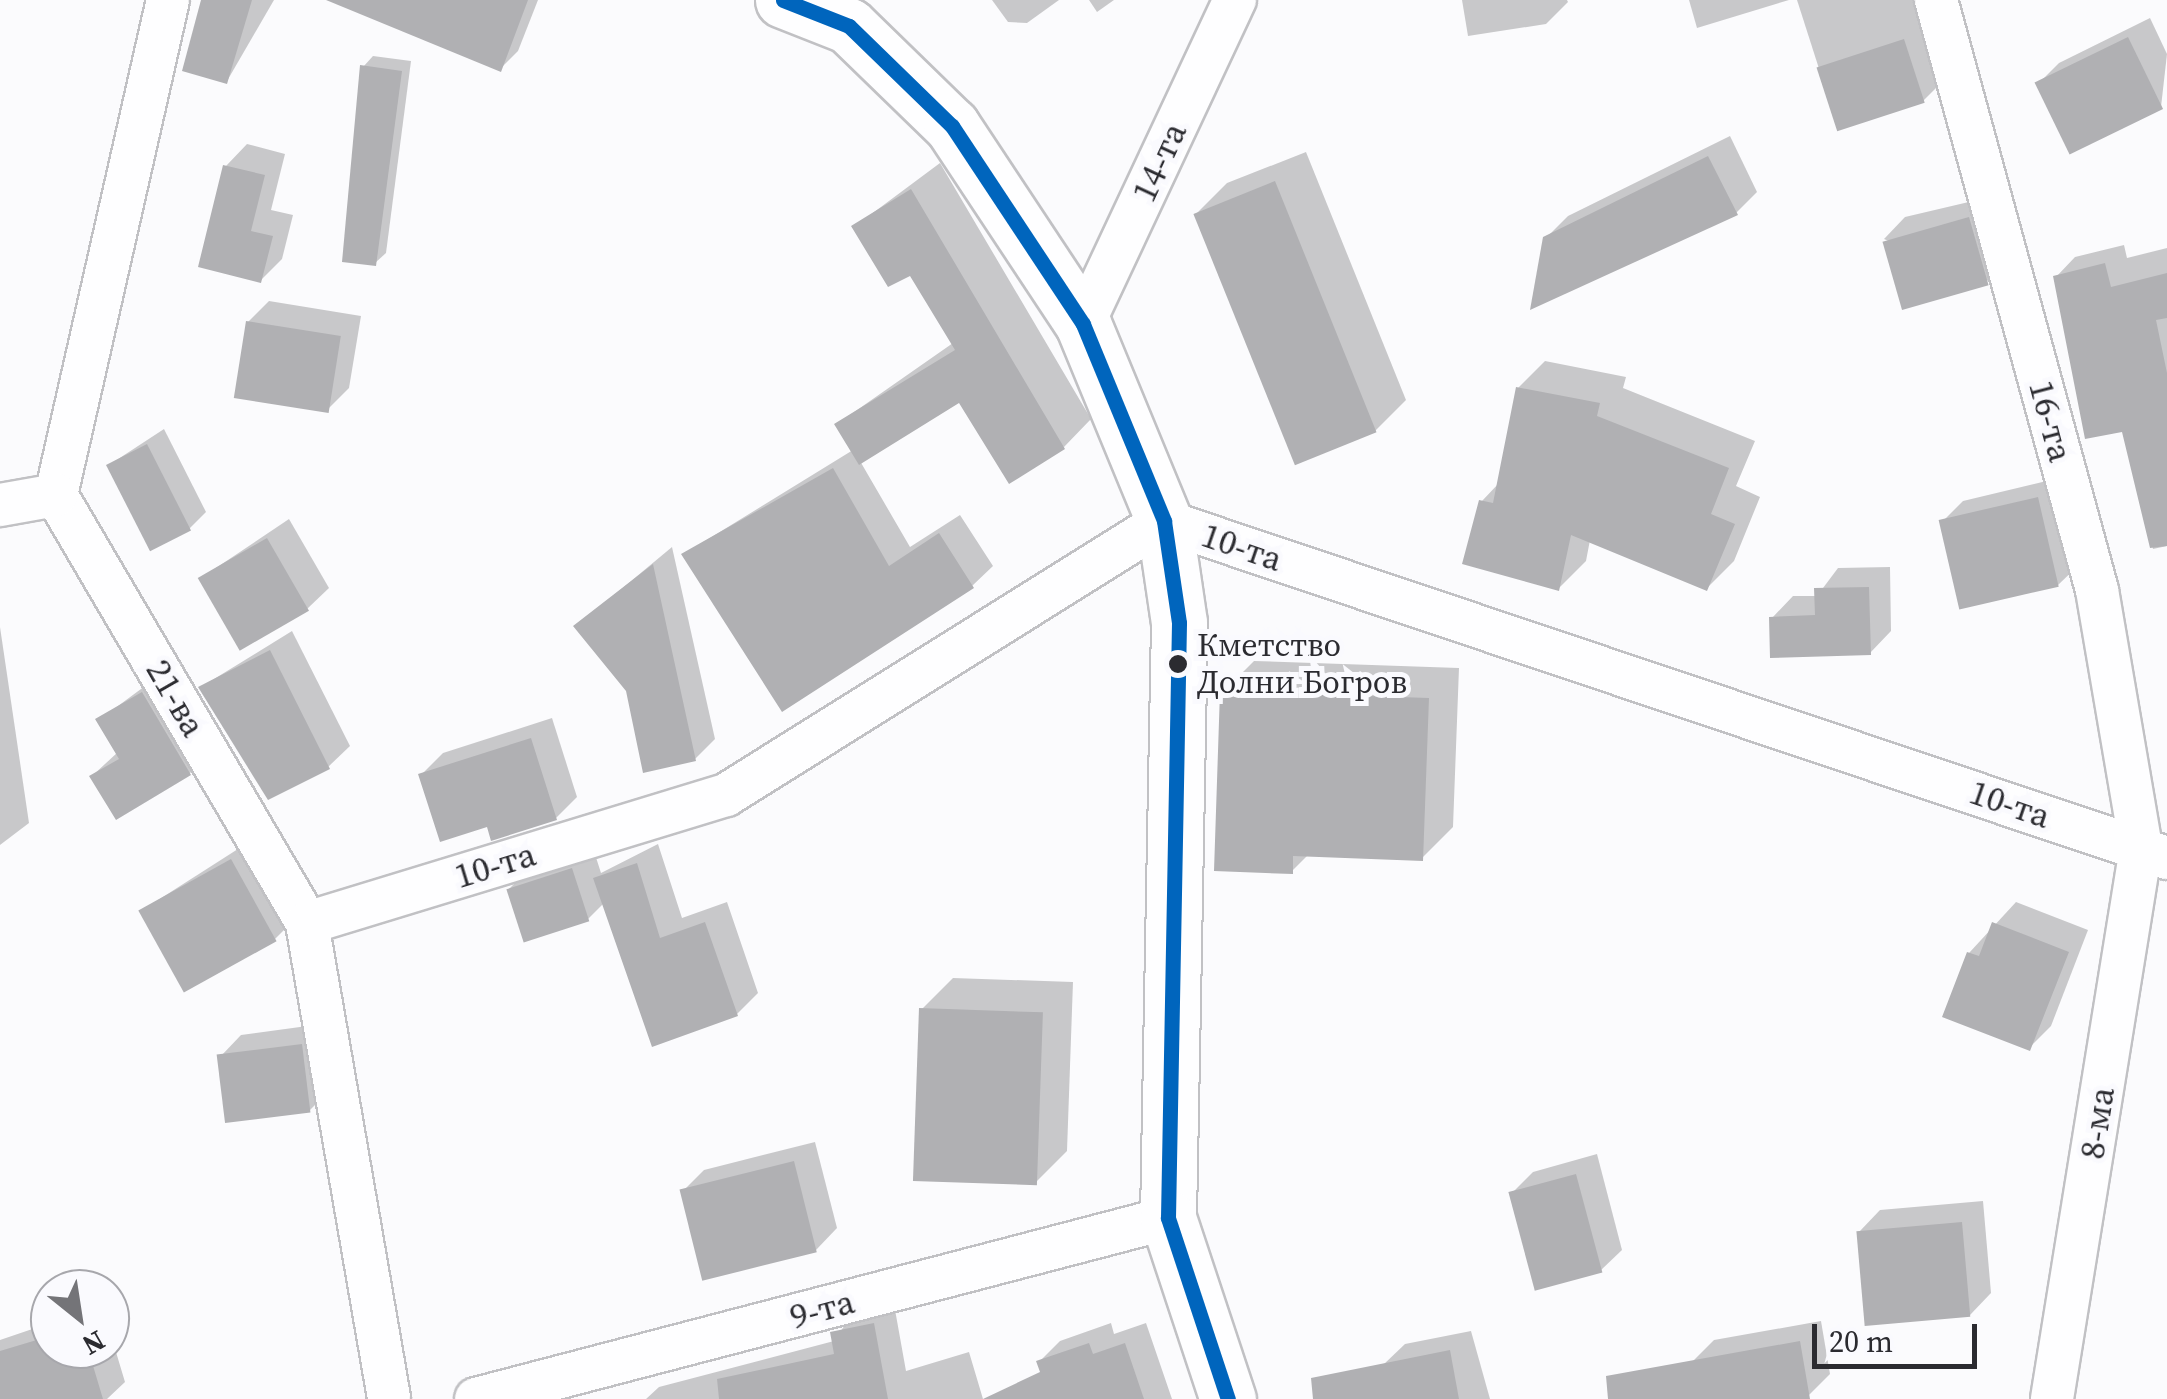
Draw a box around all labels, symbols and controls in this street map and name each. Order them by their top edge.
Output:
street label: 14-та [1123,116,1195,208]
street label: 16-та [2020,376,2082,466]
street label: 10-та [1196,514,1288,580]
place label: Кметство Долни Богров [1197,627,1407,702]
street label: 21-ва [137,652,215,744]
marker: Кметство Долни Богров [1168,654,1188,674]
street label: 10-та [1964,771,2056,837]
street label: 10-та [450,833,540,897]
street label: 8-ма [2071,1084,2123,1162]
north arrow [30,1269,130,1369]
street label: 9-та [785,1280,859,1338]
scale bar [1817,1304,1982,1366]
text: 20 m [1829,1321,1893,1362]
text: N [76,1322,112,1365]

